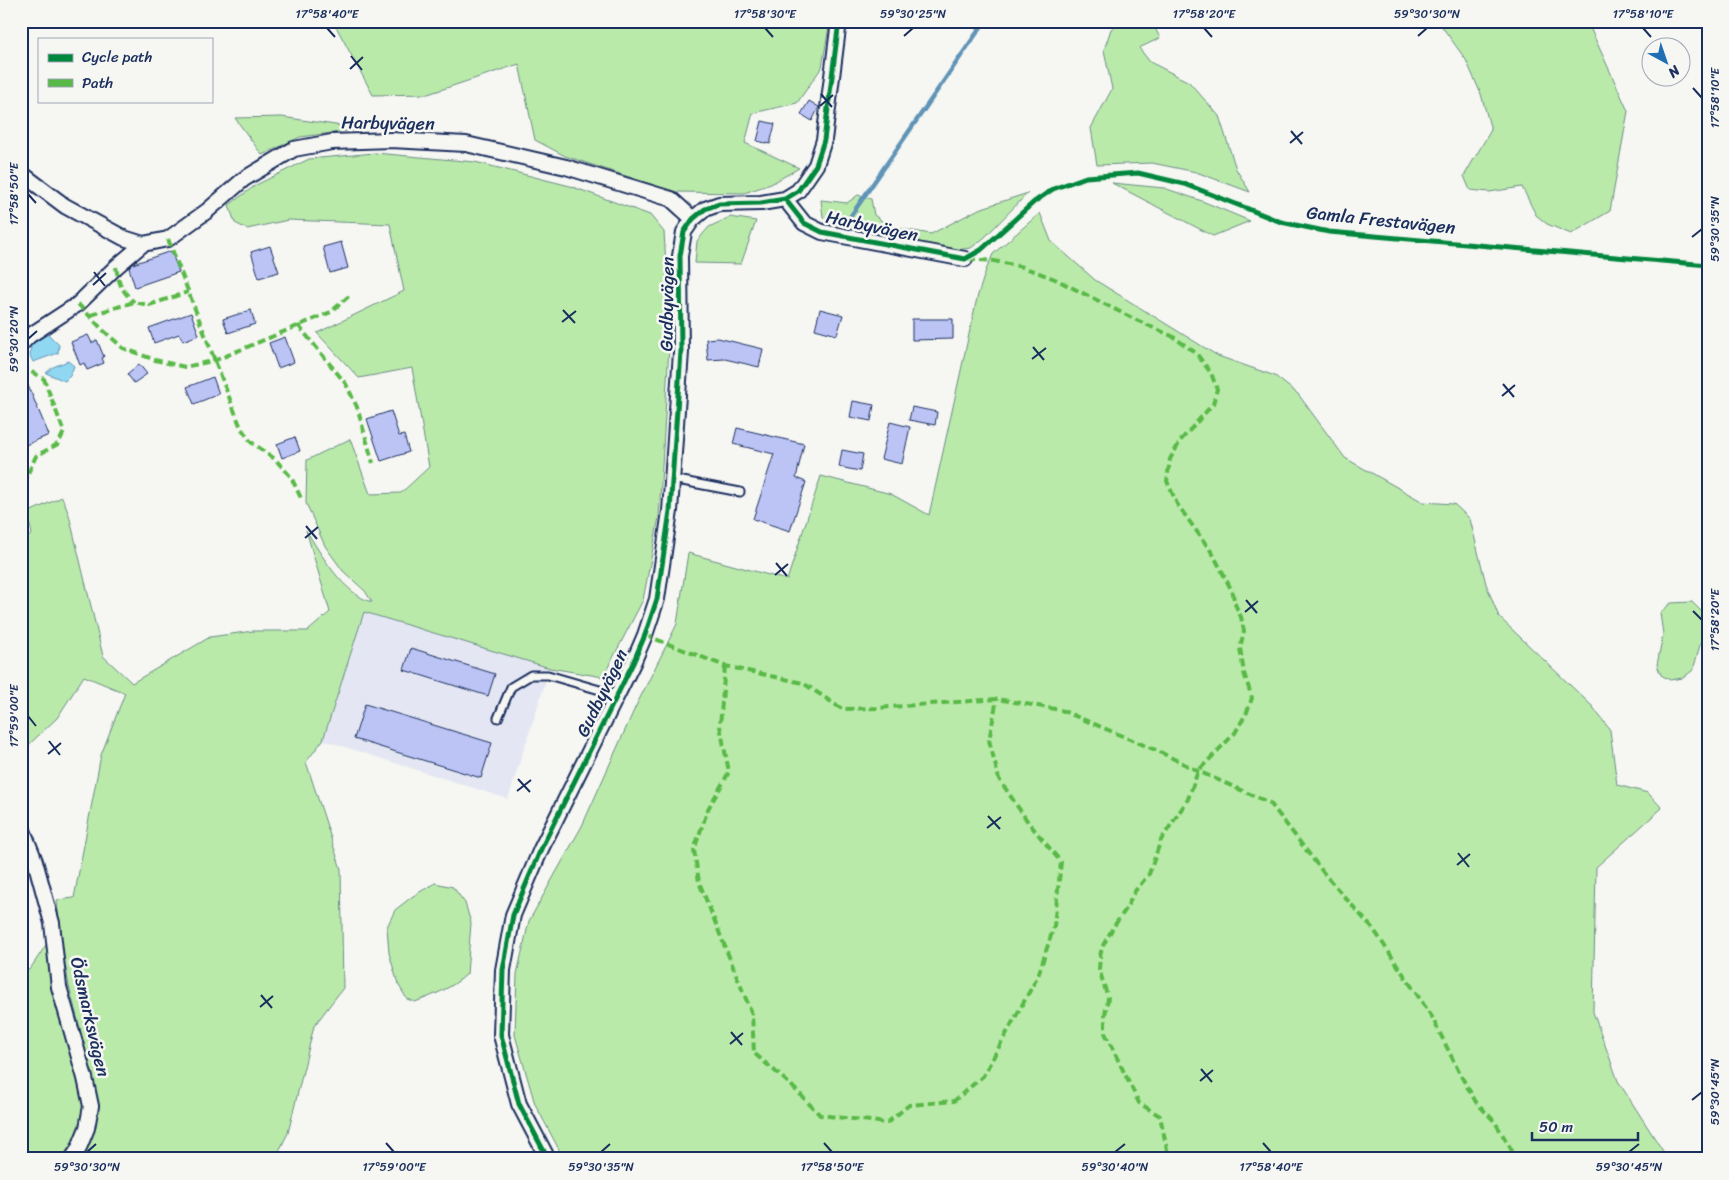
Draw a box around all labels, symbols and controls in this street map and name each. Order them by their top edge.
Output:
text: 17°58'40"E [296,3,360,25]
text: 17°58'30"E [734,3,797,25]
text: 59°30'25"N [880,3,947,25]
text: 17°58'20"E [1173,3,1236,25]
text: 59°30'30"N [1394,3,1461,25]
text: 17°58'10"E [1613,3,1675,25]
legend [38,38,212,102]
north arrow [1642,38,1692,88]
text: Cycle path [82,44,153,70]
text: N [1662,58,1687,84]
text: 17°58'10"E [1704,66,1726,128]
text: Path [82,70,113,96]
street label: Harbyvägen [341,106,435,140]
text: 17°58'50"E [3,161,25,225]
text: 59°30'35"N [1704,195,1726,262]
street label: Gamla Frestavägen [1305,196,1457,244]
street label: Harbyvägen [823,201,921,251]
street label: Gudbyvägen [650,256,684,352]
text: 59°30'20"N [3,305,25,372]
text: 17°58'20"E [1704,588,1726,651]
street label: Gudbyvägen [567,643,637,743]
text: 17°59'00"E [3,683,25,748]
street label: Ödsmarksvägen [61,954,119,1080]
text: 59°30'45"N [1704,1058,1726,1125]
scale bar [1532,1110,1638,1142]
text: 50 m [1539,1114,1574,1140]
text: 59°30'30"N [54,1156,121,1178]
text: 17°59'00"E [362,1156,427,1178]
text: 59°30'35"N [568,1156,635,1178]
text: 17°58'50"E [801,1156,865,1178]
text: 59°30'40"N [1082,1156,1149,1178]
text: 17°58'40"E [1240,1156,1304,1178]
text: 59°30'45"N [1596,1156,1663,1178]

